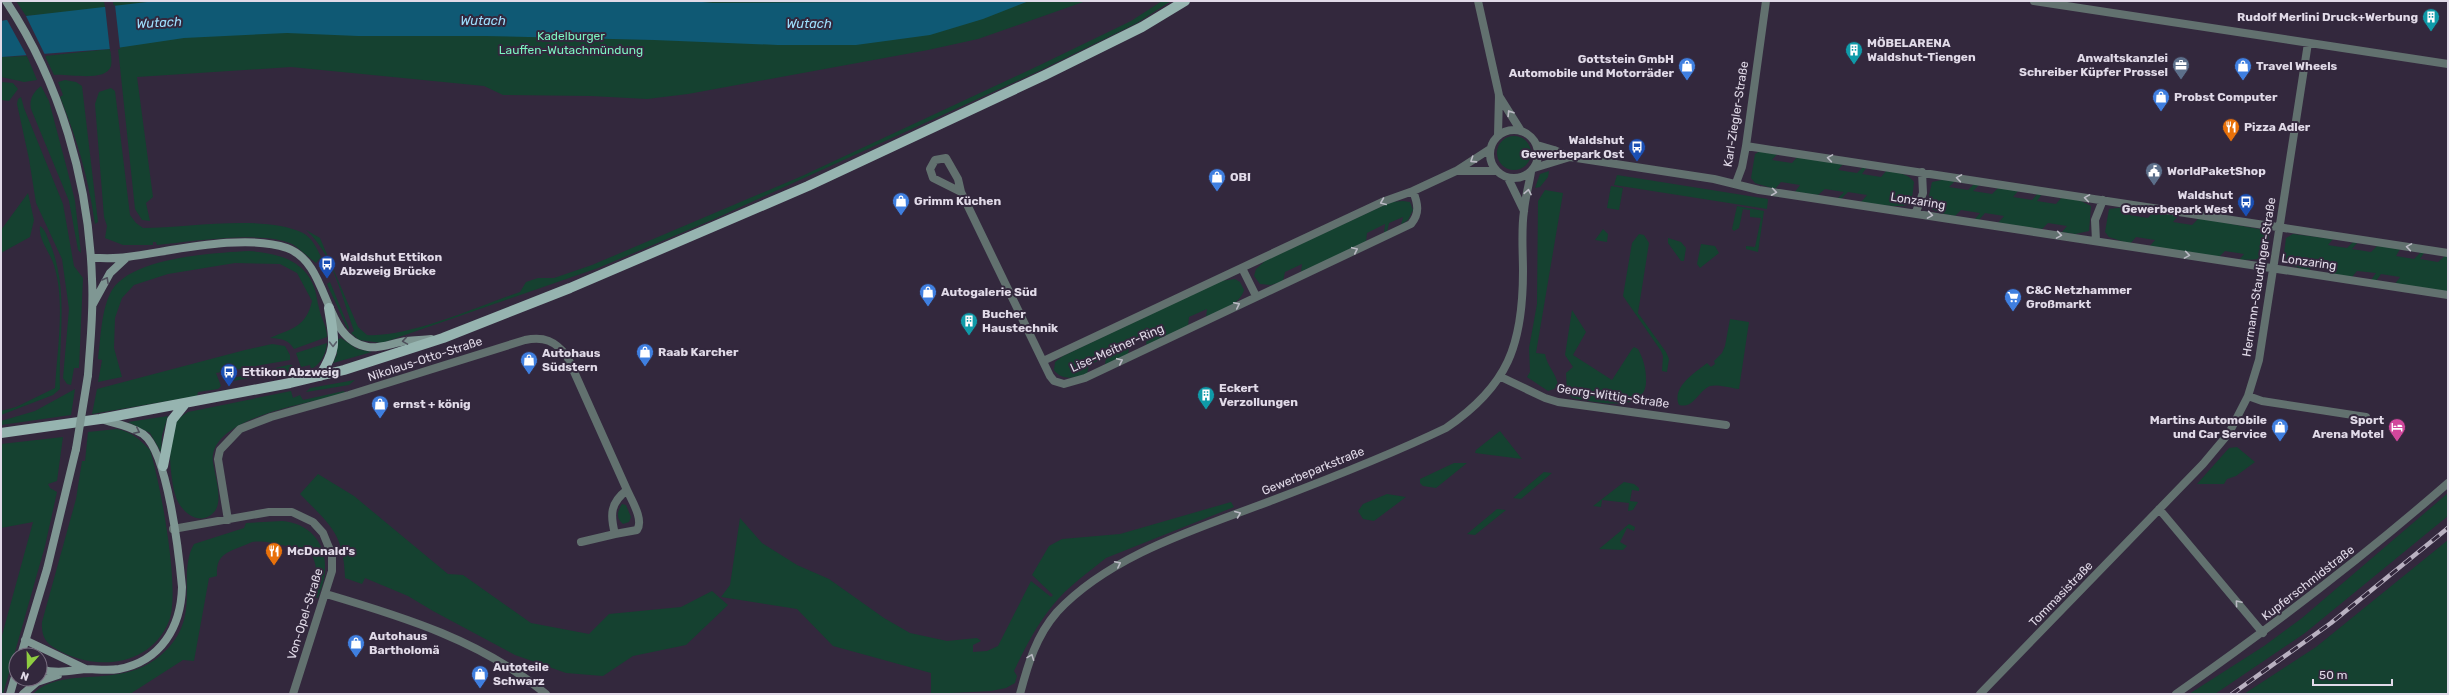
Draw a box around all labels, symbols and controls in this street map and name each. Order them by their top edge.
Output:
building icon: Rudolf Merlini Druck+Werbung [2421,7,2441,32]
place label: Rudolf Merlini Druck+Werbung [2237,10,2418,24]
water label: Wutach [460,13,506,28]
water label: Wutach [136,14,182,31]
water label: Wutach [786,16,832,31]
park label: Kadelburger Lauffen-Wutachmündung [499,29,643,57]
place label: MÖBELARENA Waldshut-Tiengen [1867,36,1976,64]
building icon: MÖBELARENA Waldshut-Tiengen [1844,40,1864,65]
place label: Anwaltskanzlei Schreiber Küpfer Prossel [2019,51,2168,79]
place label: Gottstein GmbH Automobile und Motorräder [1509,52,1675,80]
office icon: Anwaltskanzlei Schreiber Küpfer Prossel [2171,55,2191,80]
shop icon: Gottstein GmbH Automobile und Motorräder [1677,56,1697,81]
shop icon: Travel Wheels [2233,56,2253,81]
place label: Travel Wheels [2256,59,2338,73]
street label: Karl-Ziegler-Straße [1721,60,1751,168]
shop icon: Probst Computer [2151,87,2171,112]
place label: Probst Computer [2174,90,2278,104]
one-way arrow [1507,110,1514,117]
restaurant icon: Pizza Adler [2221,117,2241,142]
place label: Pizza Adler [2244,120,2311,134]
place label: Waldshut Gewerbepark Ost [1521,133,1624,161]
bus stop icon: Waldshut Gewerbepark Ost [1627,137,1647,162]
one-way arrow [1827,154,1833,163]
one-way arrow [1470,155,1477,162]
public building icon: WorldPaketShop [2144,161,2164,186]
place label: WorldPaketShop [2167,164,2266,178]
shop icon: OBI [1207,167,1227,192]
place label: OBI [1230,170,1251,184]
one-way arrow [1956,174,1962,183]
one-way arrow [1771,187,1777,196]
one-way arrow [1523,188,1532,195]
place label: Waldshut Gewerbepark West [2122,188,2233,216]
street label: Lonzaring [1890,190,1946,212]
shop icon: Grimm Küchen [891,191,911,216]
bus stop icon: Waldshut Gewerbepark West [2236,192,2256,217]
place label: Grimm Küchen [914,194,1001,208]
one-way arrow [2084,194,2090,203]
street label: Hermann-Staudinger-Straße [2239,196,2279,358]
one-way arrow [1379,197,1387,205]
one-way arrow [1927,210,1934,219]
one-way arrow [2056,230,2062,239]
one-way arrow [2406,243,2413,252]
one-way arrow [1351,247,1359,255]
place label: Waldshut Ettikon Abzweig Brücke [340,250,442,278]
one-way arrow [2184,250,2190,259]
street label: Lonzaring [2281,251,2337,273]
bus stop icon: Waldshut Ettikon Abzweig Brücke [317,254,337,279]
one-way arrow [102,277,109,284]
shop icon: Autogalerie Süd [918,282,938,307]
place label: C&C Netzhammer Großmarkt [2026,283,2132,311]
place label: Autogalerie Süd [941,285,1037,299]
supermarket icon: C&C Netzhammer Großmarkt [2003,287,2023,312]
one-way arrow [1233,302,1241,310]
place label: Bucher Haustechnik [982,307,1058,335]
building icon: Bucher Haustechnik [959,311,979,336]
street label: Lise-Meitner-Ring [1068,321,1166,375]
street label: Nikolaus-Otto-Straße [366,334,484,384]
one-way arrow [401,336,408,345]
one-way arrow [329,341,337,347]
shop icon: Raab Karcher [635,342,655,367]
place label: Raab Karcher [658,345,739,359]
place label: Autohaus Südstern [542,346,601,374]
shop icon: Autohaus Südstern [519,350,539,375]
one-way arrow [1116,358,1123,366]
bus stop icon: Ettikon Abzweig [219,362,239,387]
place label: Ettikon Abzweig [242,365,339,379]
place label: Eckert Verzollungen [1219,381,1298,409]
street label: Georg-Wittig-Straße [1556,381,1670,411]
building icon: Eckert Verzollungen [1196,385,1216,410]
shop icon: ernst + könig [370,394,390,419]
place label: ernst + könig [393,397,471,411]
place label: Martins Automobile und Car Service [2150,413,2267,441]
place label: Sport Arena Motel [2312,413,2384,441]
shop icon: Martins Automobile und Car Service [2270,417,2290,442]
hotel icon: Sport Arena Motel [2387,417,2407,442]
one-way arrow [132,426,140,434]
street label: Gewerbeparkstraße [1260,444,1367,498]
one-way arrow [1235,510,1242,518]
restaurant icon: McDonald's [264,541,284,566]
street label: Kupferschmidstraße [2259,542,2357,623]
place label: McDonald's [287,544,355,558]
street label: Tommasistraße [2026,558,2096,630]
one-way arrow [1114,561,1121,569]
street label: Von-Opel-Straße [284,566,326,661]
one-way arrow [2235,601,2242,608]
place label: Autohaus Bartholomä [369,629,440,657]
shop icon: Autohaus Bartholomä [346,633,366,658]
north arrow [8,647,48,687]
one-way arrow [1026,653,1034,660]
place label: Autoteile Schwarz [493,660,549,688]
scale bar [2313,661,2392,687]
shop icon: Autoteile Schwarz [470,664,490,689]
text: N [19,668,31,683]
text: 50 m [2319,668,2347,682]

